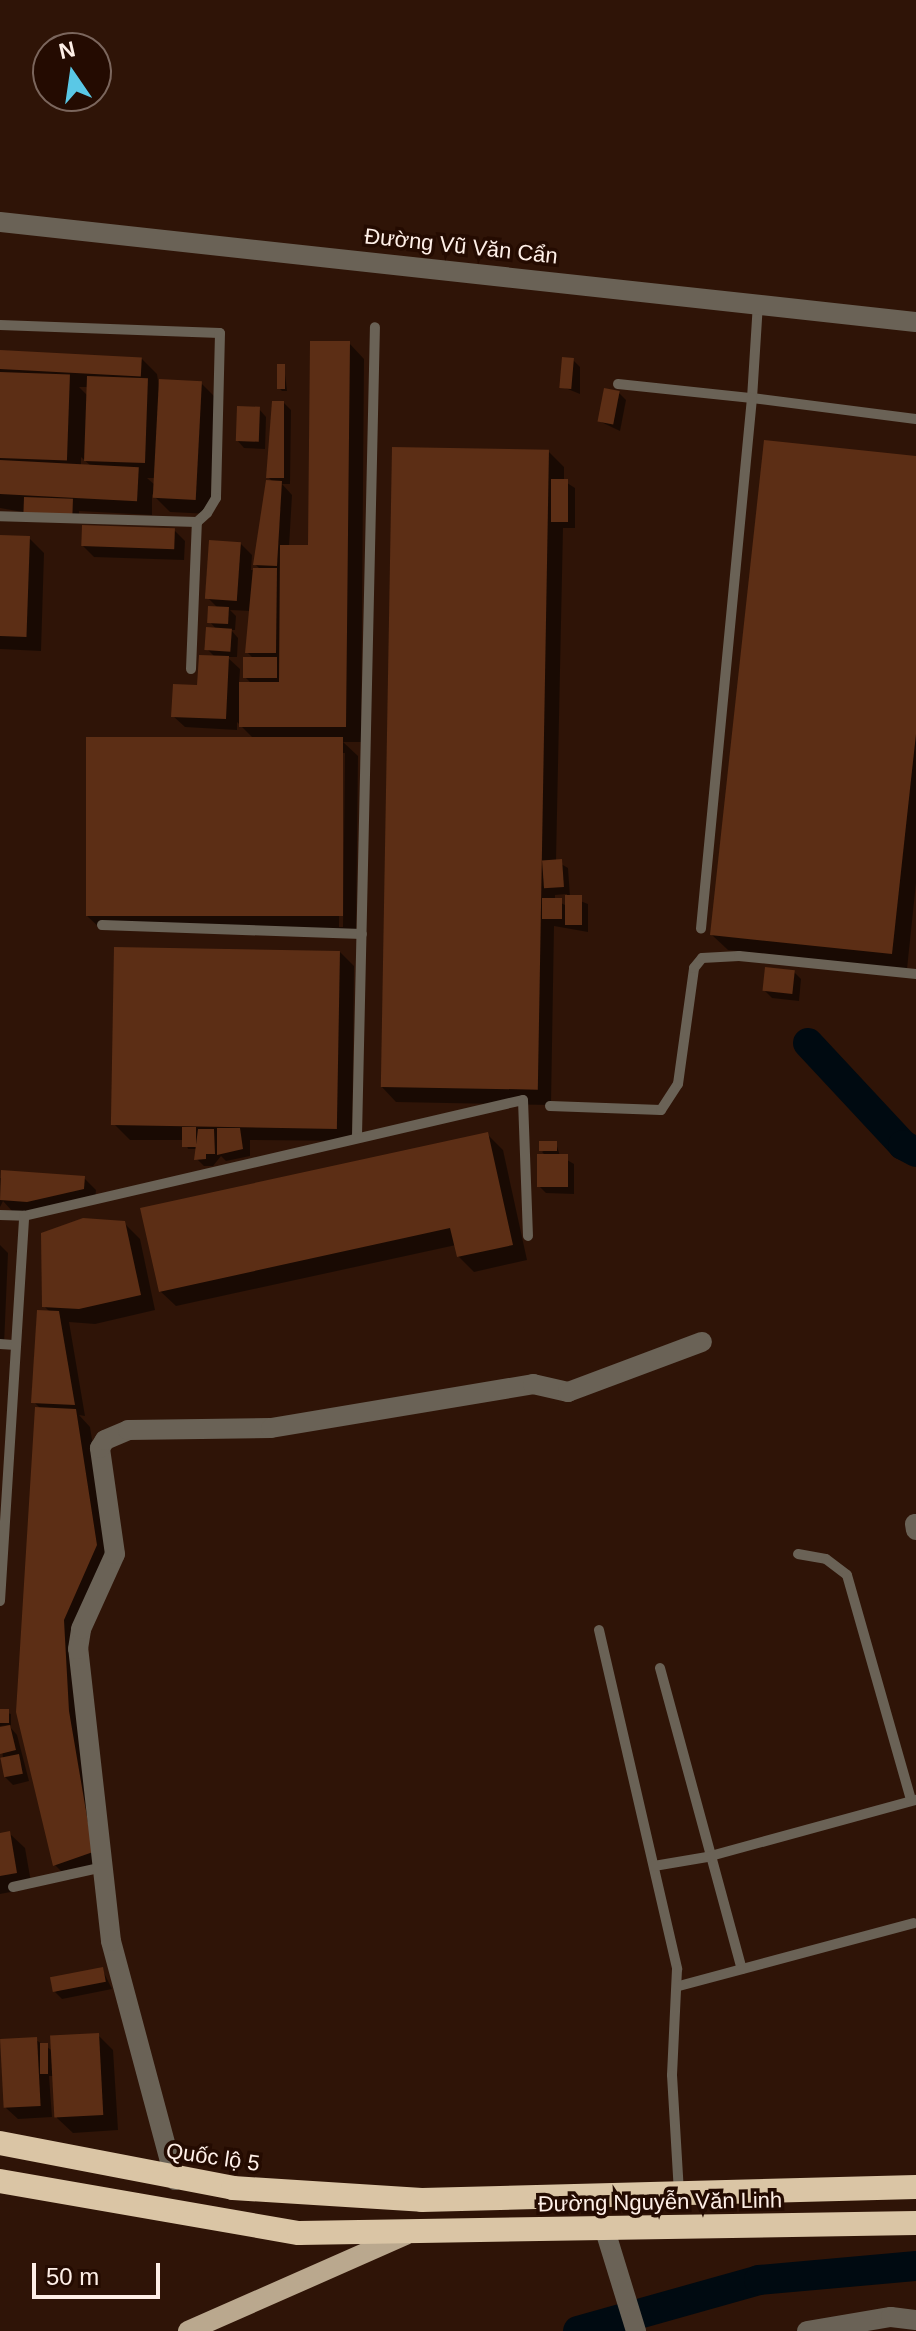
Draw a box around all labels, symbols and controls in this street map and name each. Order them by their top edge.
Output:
north arrow [32,32,112,112]
text: N [56,36,77,64]
street label: Đường Vũ Văn Cẩn [363,223,559,269]
street label: Quốc lộ 5 [165,2137,261,2177]
street label: Đường Nguyễn Văn Linh [538,2187,782,2217]
scale bar [36,2247,164,2297]
text: 50 m [46,2263,99,2290]

